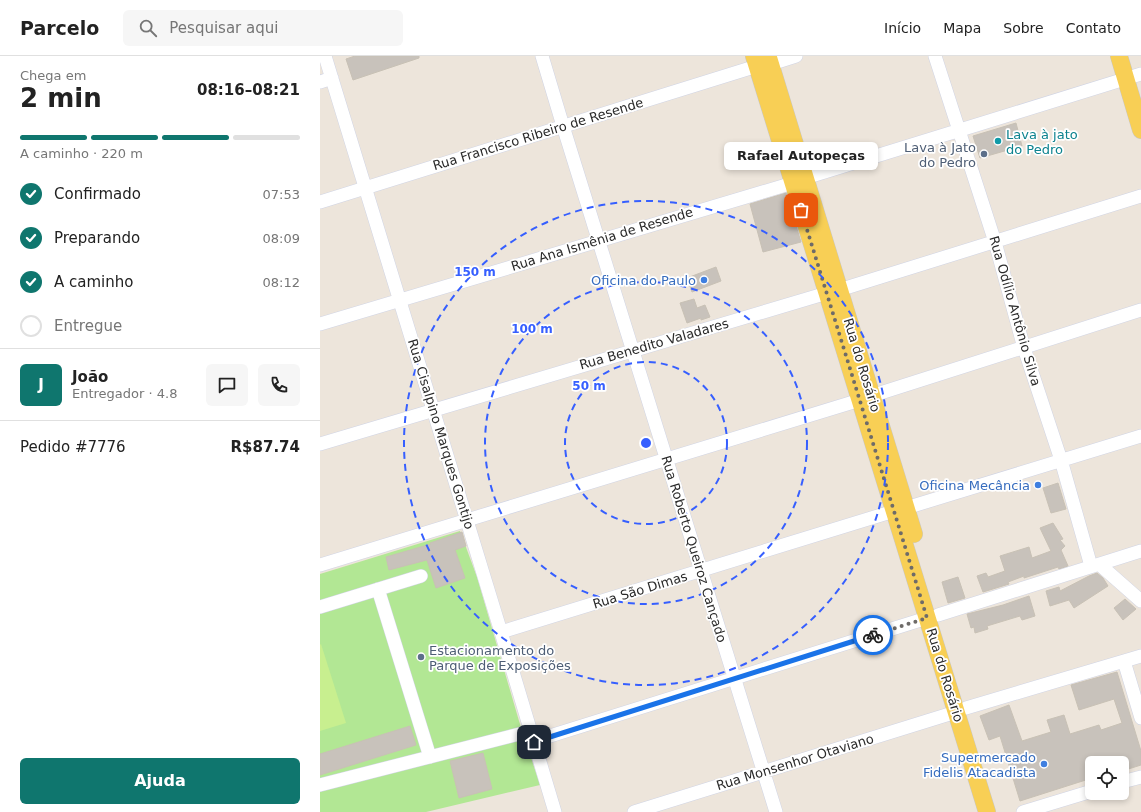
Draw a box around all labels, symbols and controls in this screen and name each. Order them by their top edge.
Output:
search box [123,10,403,46]
text: Parcelo [20,17,99,39]
icon: search [137,17,159,39]
text: Pesquisar aqui [169,19,278,37]
text: Início [884,20,921,36]
text: Mapa [943,20,981,36]
text: Sobre [1003,20,1044,36]
text: Contato [1066,20,1121,36]
text: Chega em [20,68,86,83]
text: 08:16–08:21 [197,81,300,99]
text: 2 min [20,83,102,113]
street label: Rua Francisco Ribeiro de Resende [431,95,645,173]
place label: Lava à jato do Pedro [1006,127,1078,157]
marker: Lava à jato do Pedro [993,136,1003,146]
place label: Lava à Jato do Pedro [904,140,976,170]
callout: Rafael Autopeças [724,142,878,170]
text: A caminho · 220 m [20,146,143,161]
text: Rafael Autopeças [737,148,865,163]
marker: Lava à Jato do Pedro [979,149,989,159]
icon: check [20,183,42,205]
text: Confirmado [54,185,141,203]
text: 07:53 [263,187,300,202]
pin [784,193,818,227]
icon: bag [790,199,812,221]
street label: Rua Ana Ismênia de Resende [509,204,695,274]
icon: check [20,227,42,249]
text: Preparando [54,229,140,247]
text: 08:09 [263,231,300,246]
street label: Rua Odílio Antônio Silva [986,234,1044,388]
text: 150 m [454,265,496,279]
icon: check [20,271,42,293]
text: A caminho [54,273,133,291]
place label: Oficina do Paulo [591,273,696,288]
text: 08:12 [263,275,300,290]
marker: Oficina do Paulo [699,275,709,285]
street label: Rua Benedito Valadares [578,315,731,372]
street label: Rua do Rosário [841,316,883,414]
text: Entregue [54,317,122,335]
text: 100 m [511,322,553,336]
street label: Rua Cisalpino Marques Gontijo [405,337,477,531]
button: chat [206,364,248,406]
button: phone [258,364,300,406]
text: João [72,368,108,386]
text: J [38,376,44,394]
text: 50 m [572,379,606,393]
text: Entregador · 4.8 [72,386,177,401]
centre of rings [639,436,653,450]
text: Pedido #7776 [20,438,126,456]
text: R$87.74 [231,438,300,456]
street label: Rua Roberto Queiroz Cançado [658,454,730,644]
place label: Oficina Mecância [919,478,1030,493]
marker: Oficina Mecância [1033,480,1043,490]
street label: Rua São Dimas [591,568,689,612]
courier [853,615,893,655]
icon: bike [862,624,884,646]
street label: Rua do Rosário [924,626,966,724]
place label: Estacionamento do Parque de Exposições [429,643,571,673]
marker: Estacionamento do Parque de Exposições [416,652,426,662]
pin [517,725,551,759]
icon: home [523,731,545,753]
street label: Rua Monsenhor Otaviano [715,731,875,793]
place label: Supermercado Fidelis Atacadista [923,750,1036,780]
map controls [1085,756,1129,800]
button: locate [1085,756,1129,800]
button: Ajuda [20,758,300,804]
marker: Supermercado Fidelis Atacadista [1039,759,1049,769]

